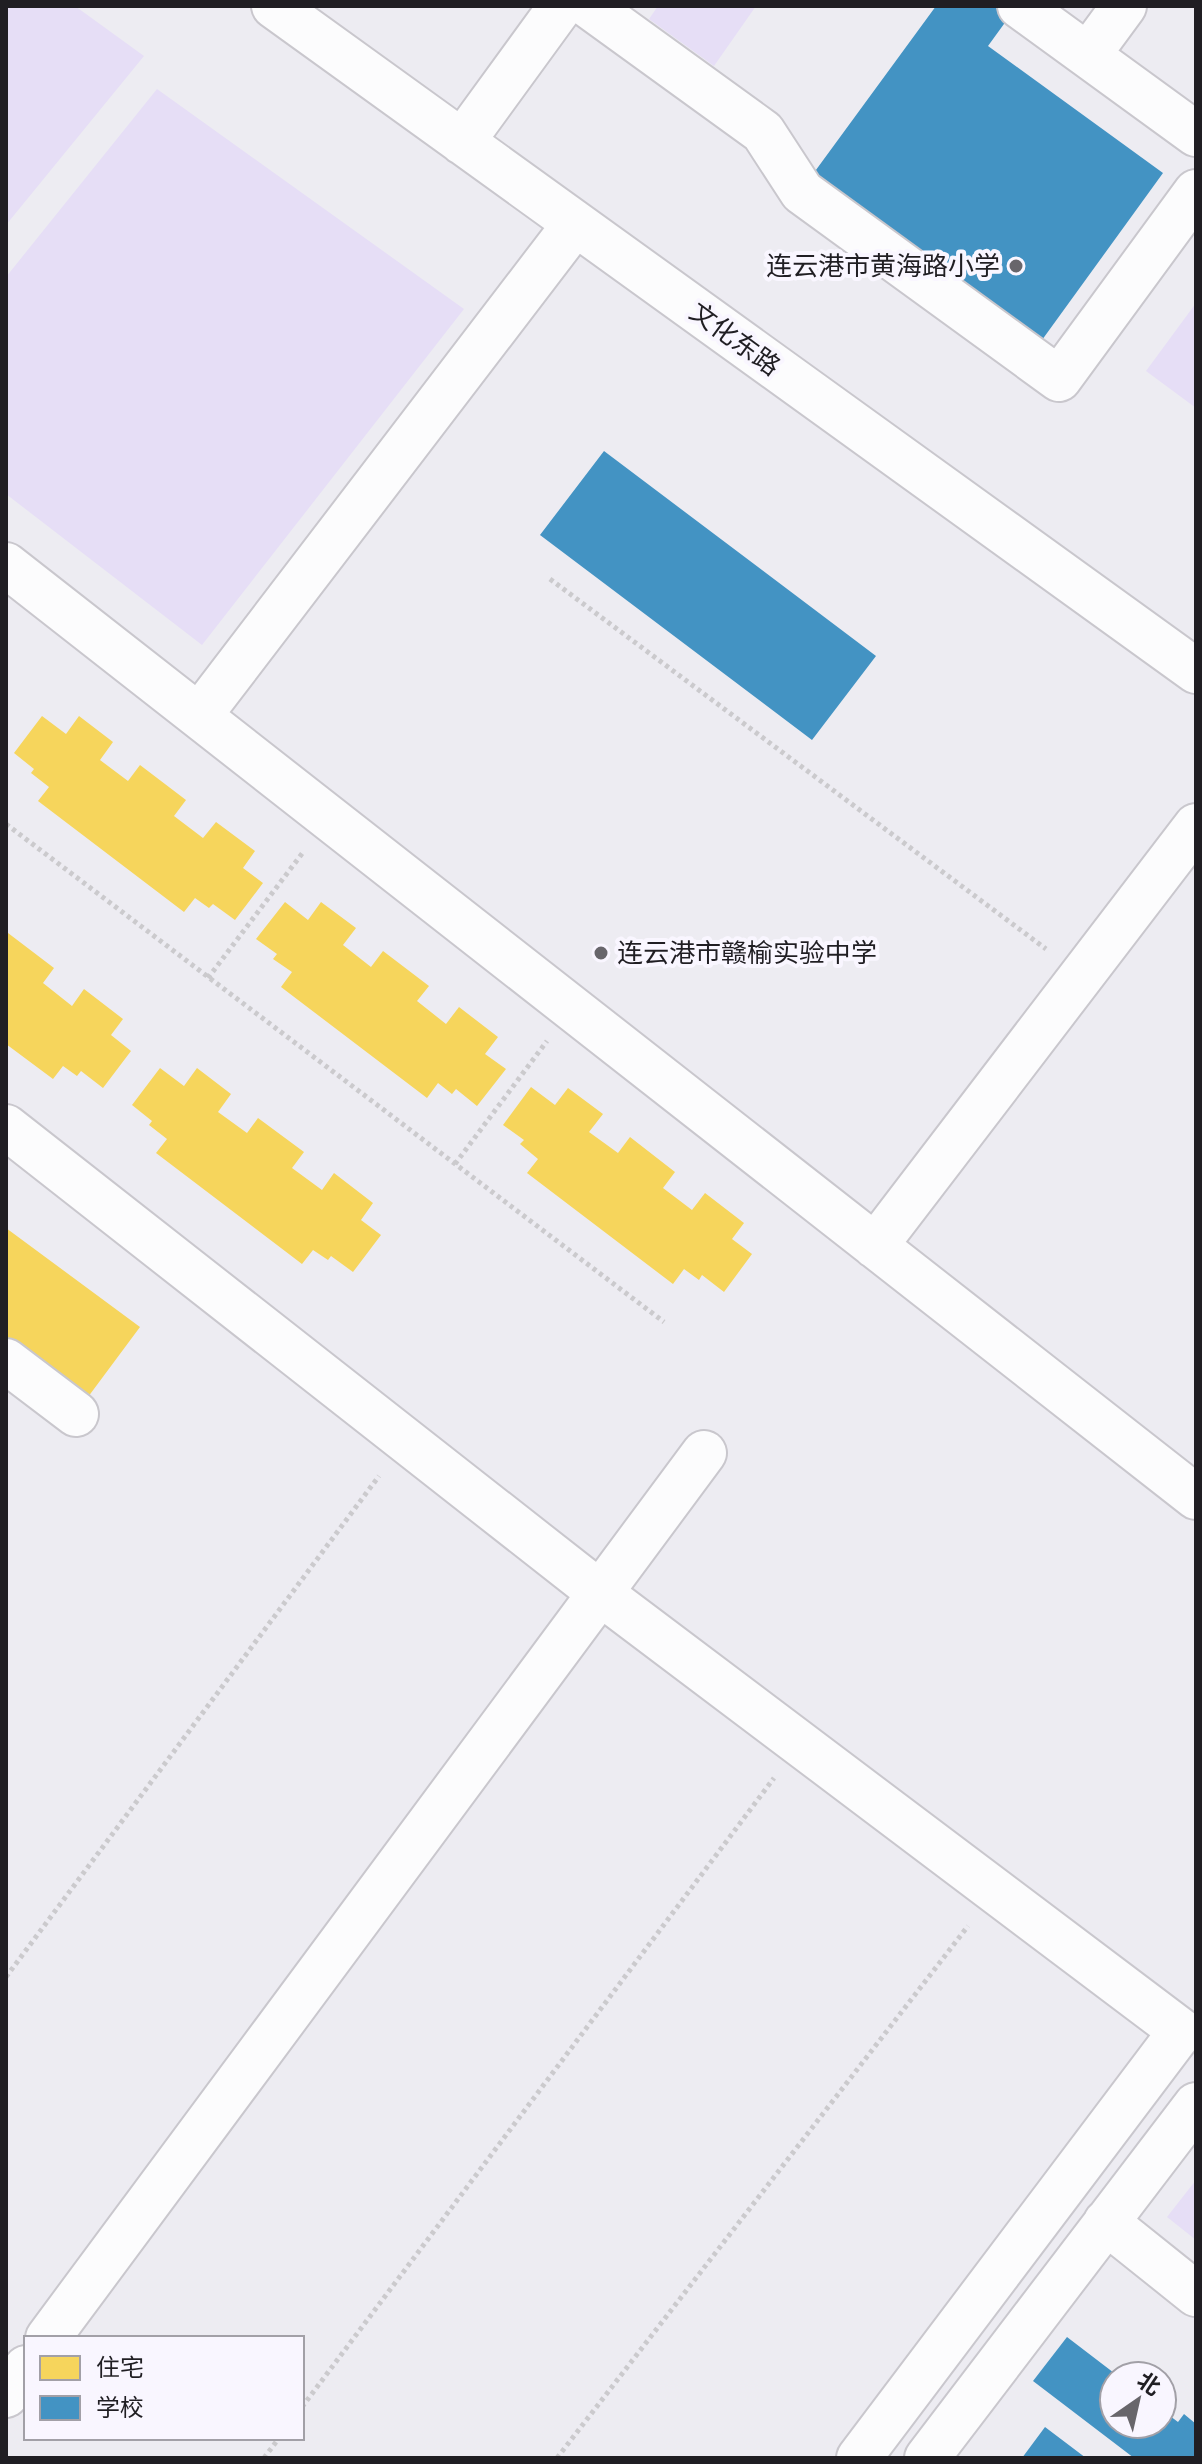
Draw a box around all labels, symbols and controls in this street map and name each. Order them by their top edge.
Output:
place label: 连云港市黄海路小学 [766,251,1000,281]
marker: 连云港市黄海路小学 [1007,257,1025,275]
street label: 文化东路 [684,296,786,382]
place label: 连云港市赣榆实验中学 [617,938,877,968]
marker: 连云港市赣榆实验中学 [592,944,610,962]
legend [24,2336,304,2440]
text: 住宅 [96,2354,144,2382]
north arrow [1098,2360,1178,2440]
text: 北 [1133,2367,1165,2400]
text: 学校 [96,2394,144,2422]

